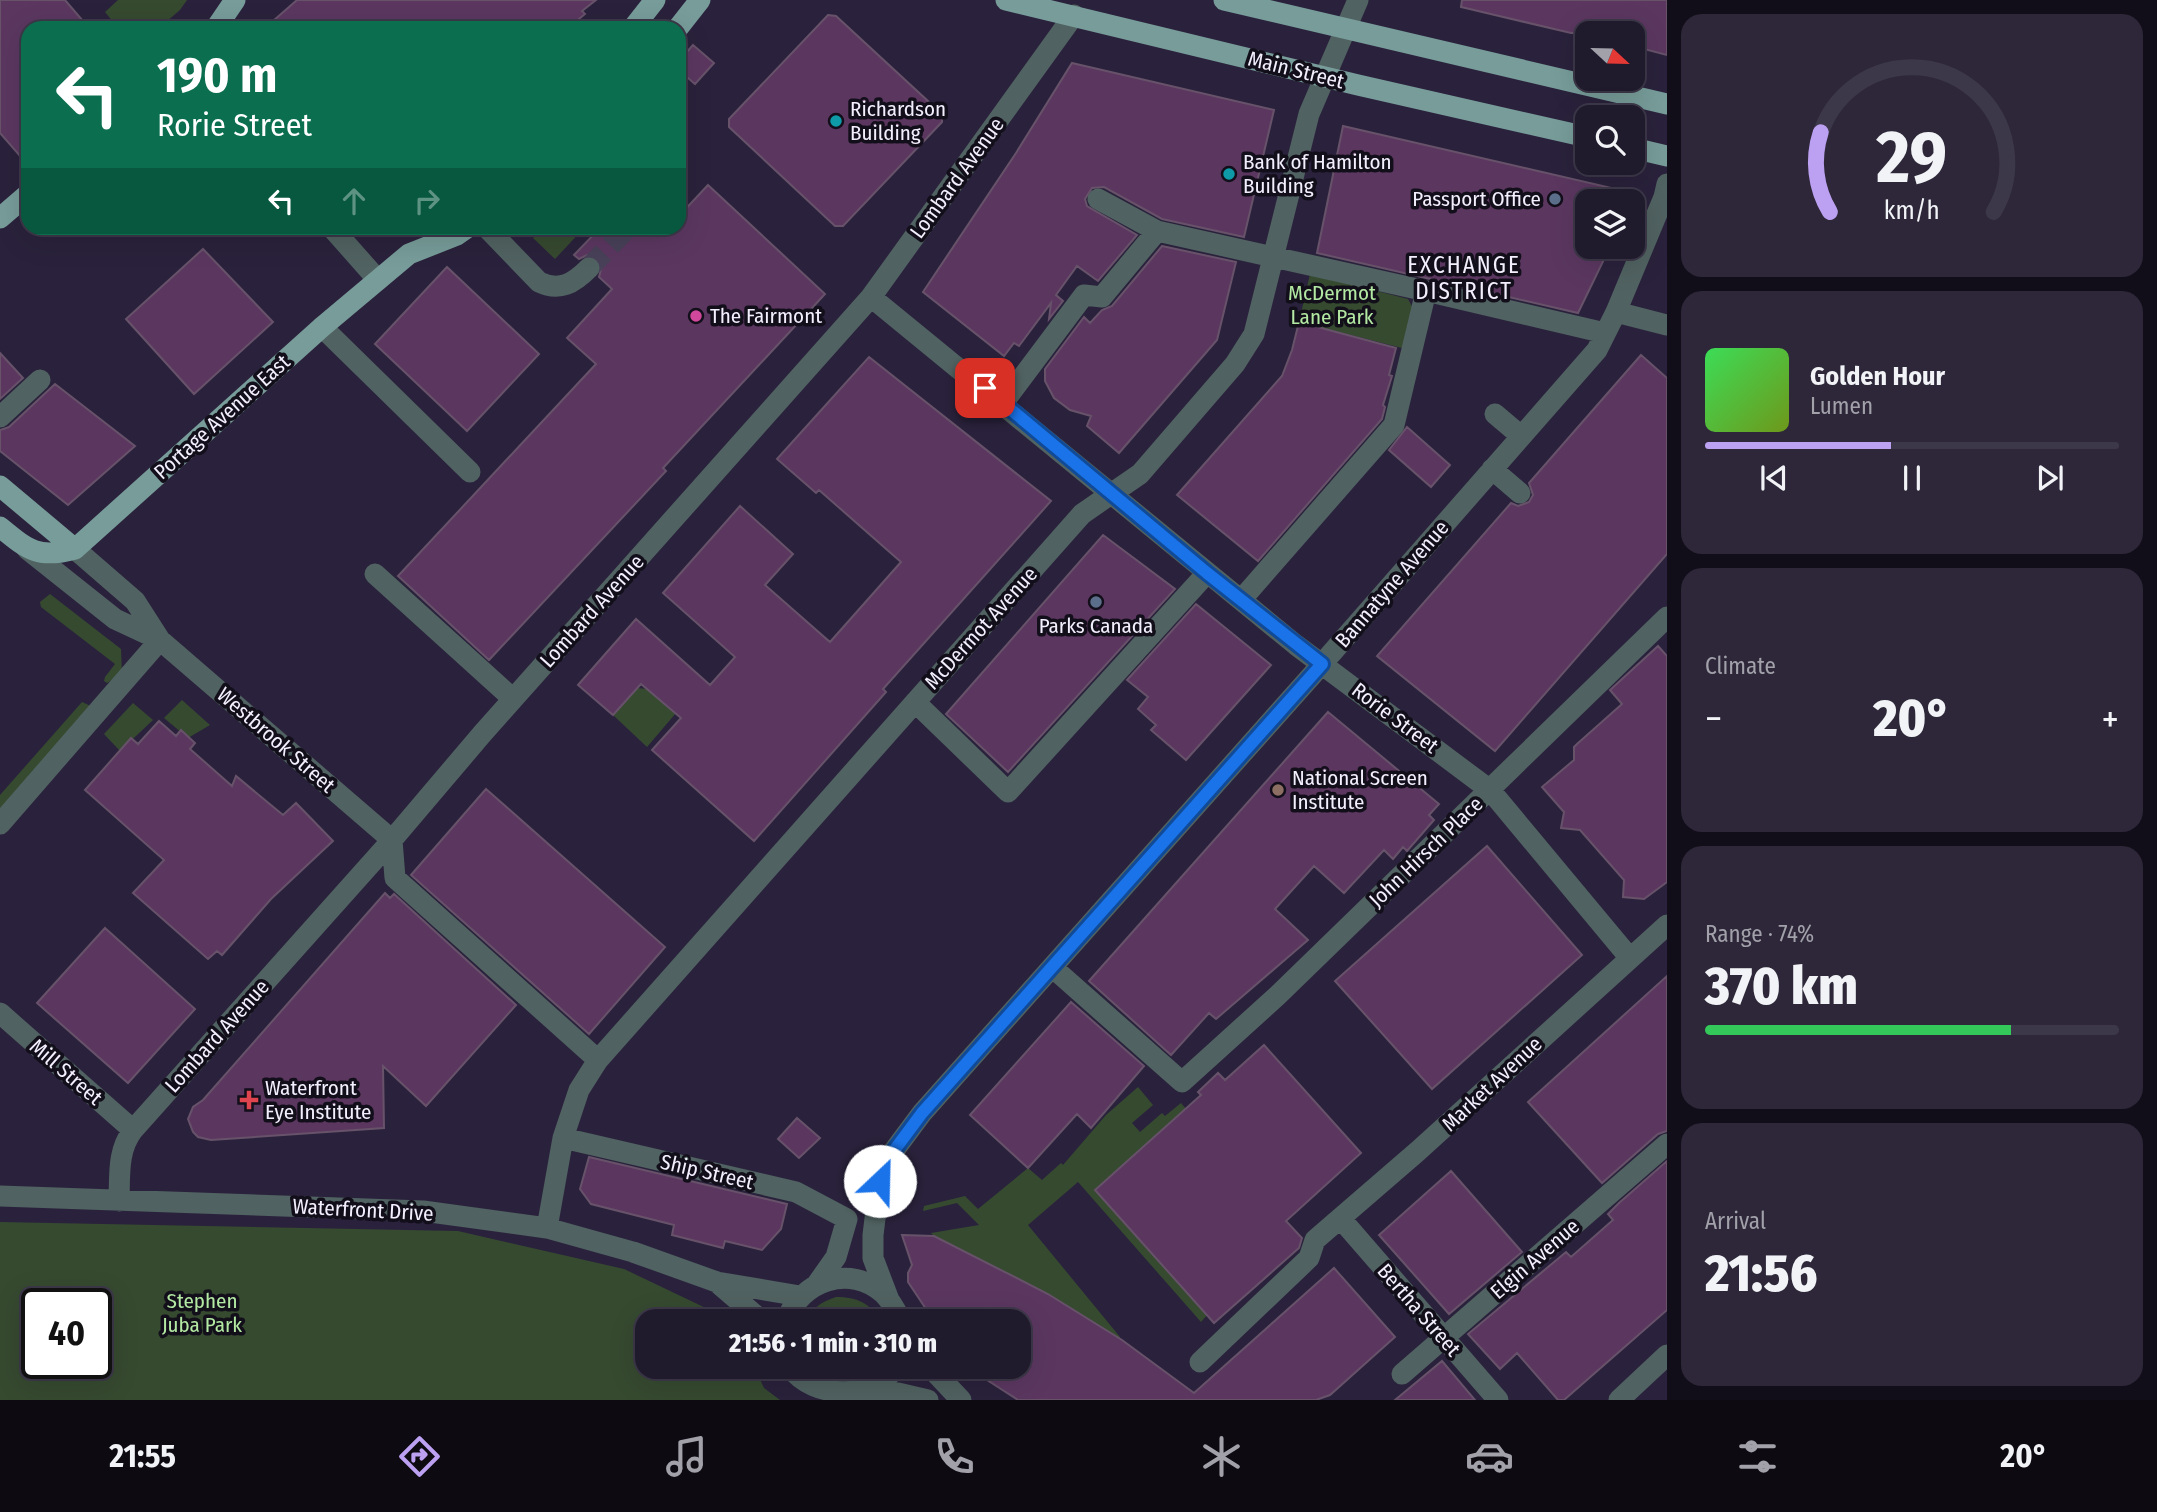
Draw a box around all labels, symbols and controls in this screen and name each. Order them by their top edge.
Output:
north arrow [1575,21,1645,91]
map controls [1575,21,1645,259]
text: 190 m [157,46,277,105]
street label: Main Street [1245,46,1347,95]
icon: left [42,49,133,140]
place label: Richardson Building [850,96,946,146]
button: search [1575,105,1645,175]
text: Rorie Street [157,106,312,144]
street label: Lombard Avenue [904,112,1010,244]
marker: Richardson Building [828,113,844,129]
text: 29 [1876,114,1947,201]
place label: Bank of Hamilton Building [1243,149,1392,199]
marker: Bank of Hamilton Building [1221,166,1237,182]
icon: left [262,182,300,220]
icon: ahead [335,182,373,220]
icon: right [408,182,446,220]
place label: Passport Office [1412,186,1541,212]
button: layers [1575,189,1645,259]
marker: Passport Office [1547,191,1563,207]
text: km/h [1884,195,1940,225]
district label: EXCHANGE DISTRICT [1407,251,1521,305]
park label: McDermot Lane Park [1288,280,1376,330]
place label: The Fairmont [710,303,822,329]
marker: The Fairmont [688,308,704,324]
street label: Portage Avenue East [149,349,295,485]
pin [955,358,1015,418]
text: Golden Hour [1810,361,1945,392]
icon: arrive [966,369,1004,407]
text: Lumen [1810,392,1873,420]
icon: previous [1755,459,1793,497]
icon: pause [1893,459,1931,497]
icon: next [2031,459,2069,497]
street label: Bannatyne Avenue [1330,515,1454,653]
street label: Lombard Avenue [534,549,650,673]
street label: McDermot Avenue [919,561,1043,695]
marker: Parks Canada [1088,594,1104,610]
place label: Parks Canada [1039,613,1153,639]
text: Climate [1705,652,1776,680]
street label: Rorie Street [1347,677,1444,759]
street label: Westbrook Street [212,682,341,798]
text: 20° [1873,687,1951,750]
text: − [1705,696,1722,742]
text: + [2102,696,2119,742]
place label: National Screen Institute [1292,765,1428,815]
marker: National Screen Institute [1270,782,1286,798]
street label: John Hirsch Place [1364,791,1488,913]
text: Range · 74% [1705,920,1814,948]
text: 370 km [1705,955,1858,1018]
street label: Lombard Avenue [159,974,275,1098]
street label: Market Avenue [1437,1031,1547,1137]
street label: Mill Street [24,1033,108,1111]
place label: Waterfront Eye Institute [265,1075,372,1125]
marker: Waterfront Eye Institute [239,1090,259,1110]
position arrow [843,1144,917,1218]
street label: Ship Street [658,1149,756,1195]
street label: Waterfront Drive [292,1193,434,1227]
text: Arrival [1705,1207,1766,1235]
street label: Elgin Avenue [1485,1213,1585,1305]
text: 21:56 [1705,1242,1817,1305]
street label: Bertha Street [1372,1258,1466,1362]
speed limit sign: 40 [21,1288,112,1379]
park label: Stephen Juba Park [162,1288,242,1338]
text: 21:56 · 1 min · 310 m [729,1328,937,1359]
icon: directions [395,1432,444,1481]
icon: music [662,1432,711,1481]
icon: phone [930,1432,979,1481]
icon: climate [1197,1432,1246,1481]
icon: car [1465,1432,1514,1481]
icon: filters [1733,1432,1782,1481]
text: 21:55 [109,1437,176,1475]
text: 20° [2000,1437,2048,1475]

